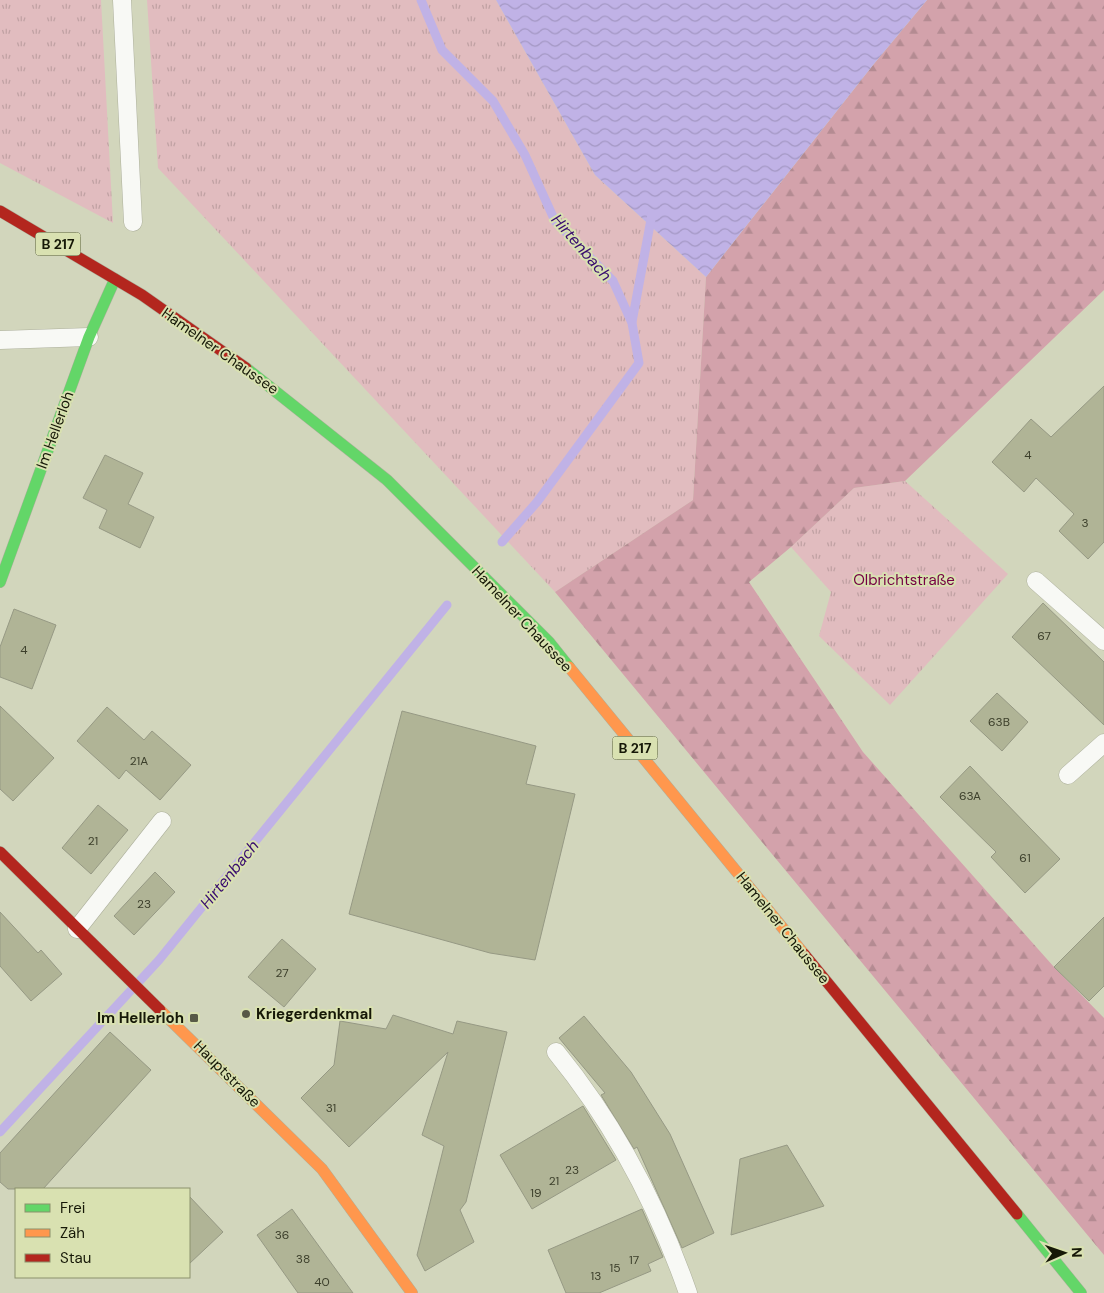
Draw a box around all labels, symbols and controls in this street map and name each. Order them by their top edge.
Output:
water label: Hirtenbach [547,209,616,285]
road number: B 217 [36,232,80,255]
street label: Hamelner Chaussee [158,303,282,399]
street label: Im Hellerloh [32,388,78,472]
house number: 4 [1024,447,1032,463]
house number: 3 [1081,515,1089,531]
street label: Hamelner Chaussee [467,562,577,676]
park label: Olbrichtstraße [853,570,955,590]
house number: 67 [1037,628,1051,644]
house number: 4 [20,642,28,658]
house number: 63B [988,714,1010,730]
road number: B 217 [612,736,658,760]
house number: 21A [130,753,148,769]
house number: 63A [959,788,981,804]
house number: 21 [88,833,98,849]
water label: Hirtenbach [195,836,263,913]
house number: 61 [1019,850,1031,866]
street label: Hamelner Chaussee [732,868,834,988]
house number: 23 [137,896,151,912]
house number: 27 [275,965,289,981]
place label: Kriegerdenkmal [256,1004,372,1024]
place label: Im Hellerloh [97,1008,184,1028]
marker: Kriegerdenkmal [240,1008,252,1020]
marker: Im Hellerloh [188,1012,200,1024]
street label: Hauptstraße [189,1036,265,1112]
house number: 31 [326,1100,336,1116]
house number: 23 [565,1162,579,1178]
house number: 21 [549,1173,559,1189]
house number: 19 [530,1185,542,1201]
legend [15,1188,190,1278]
text: Frei [60,1198,85,1218]
text: Zäh [60,1223,85,1243]
house number: 36 [275,1227,289,1243]
north arrow [1039,1228,1089,1278]
text: N [1068,1247,1086,1258]
text: Stau [60,1248,91,1268]
house number: 38 [296,1251,310,1267]
house number: 17 [629,1252,639,1268]
house number: 15 [609,1260,621,1276]
house number: 13 [591,1268,601,1284]
house number: 40 [314,1274,330,1290]

